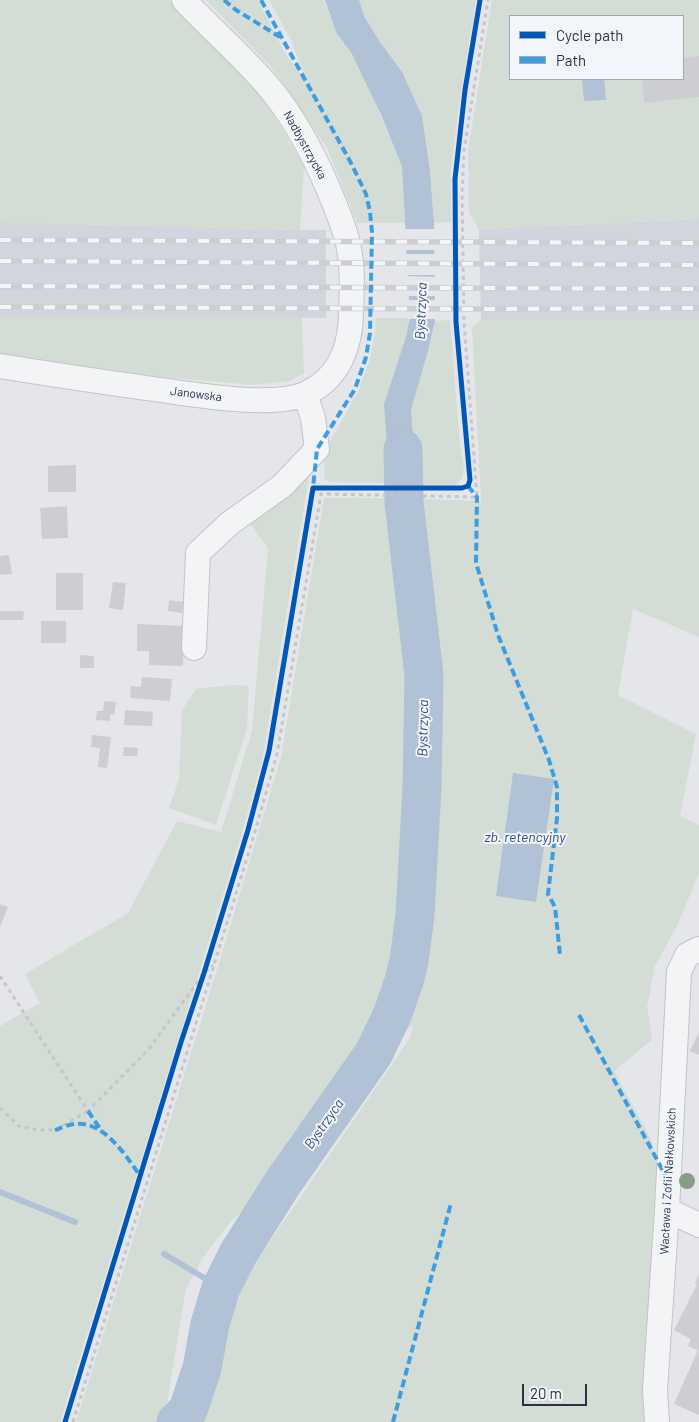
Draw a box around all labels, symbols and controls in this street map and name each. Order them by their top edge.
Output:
legend [509,15,684,80]
text: Cycle path [556,26,623,44]
text: Path [556,51,586,69]
street label: Nadbystrzycka [280,108,330,182]
water label: Bystrzyca [412,282,430,340]
street label: Janowska [169,384,223,404]
water label: Bystrzyca [414,699,432,757]
water label: zb. retencyjny [485,829,565,845]
water label: Bystrzyca [301,1096,347,1152]
street label: Wacława i Zofii Nałkowskich [657,1107,679,1255]
scale bar [524,1374,589,1406]
text: 20 m [530,1384,562,1402]

